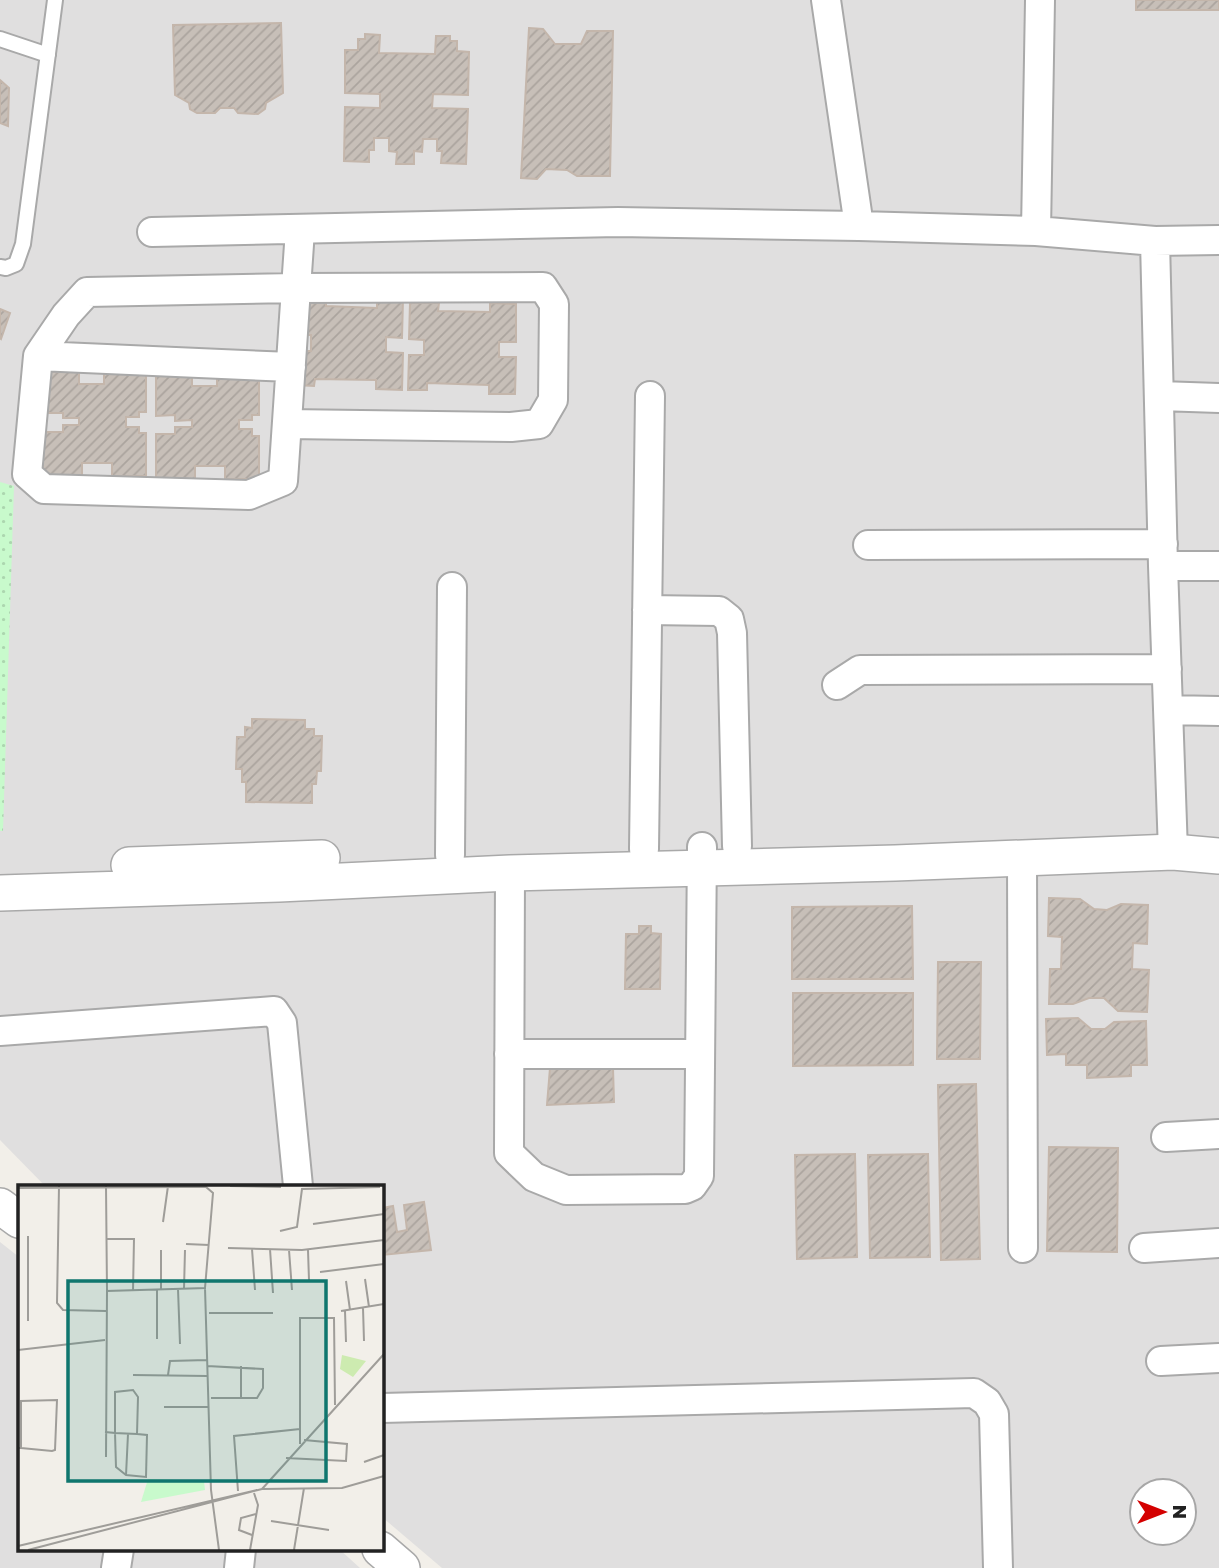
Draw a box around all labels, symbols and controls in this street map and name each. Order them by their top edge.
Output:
inset map [18,1185,383,1550]
north arrow [1128,1477,1198,1547]
text: N [1169,1505,1192,1519]

